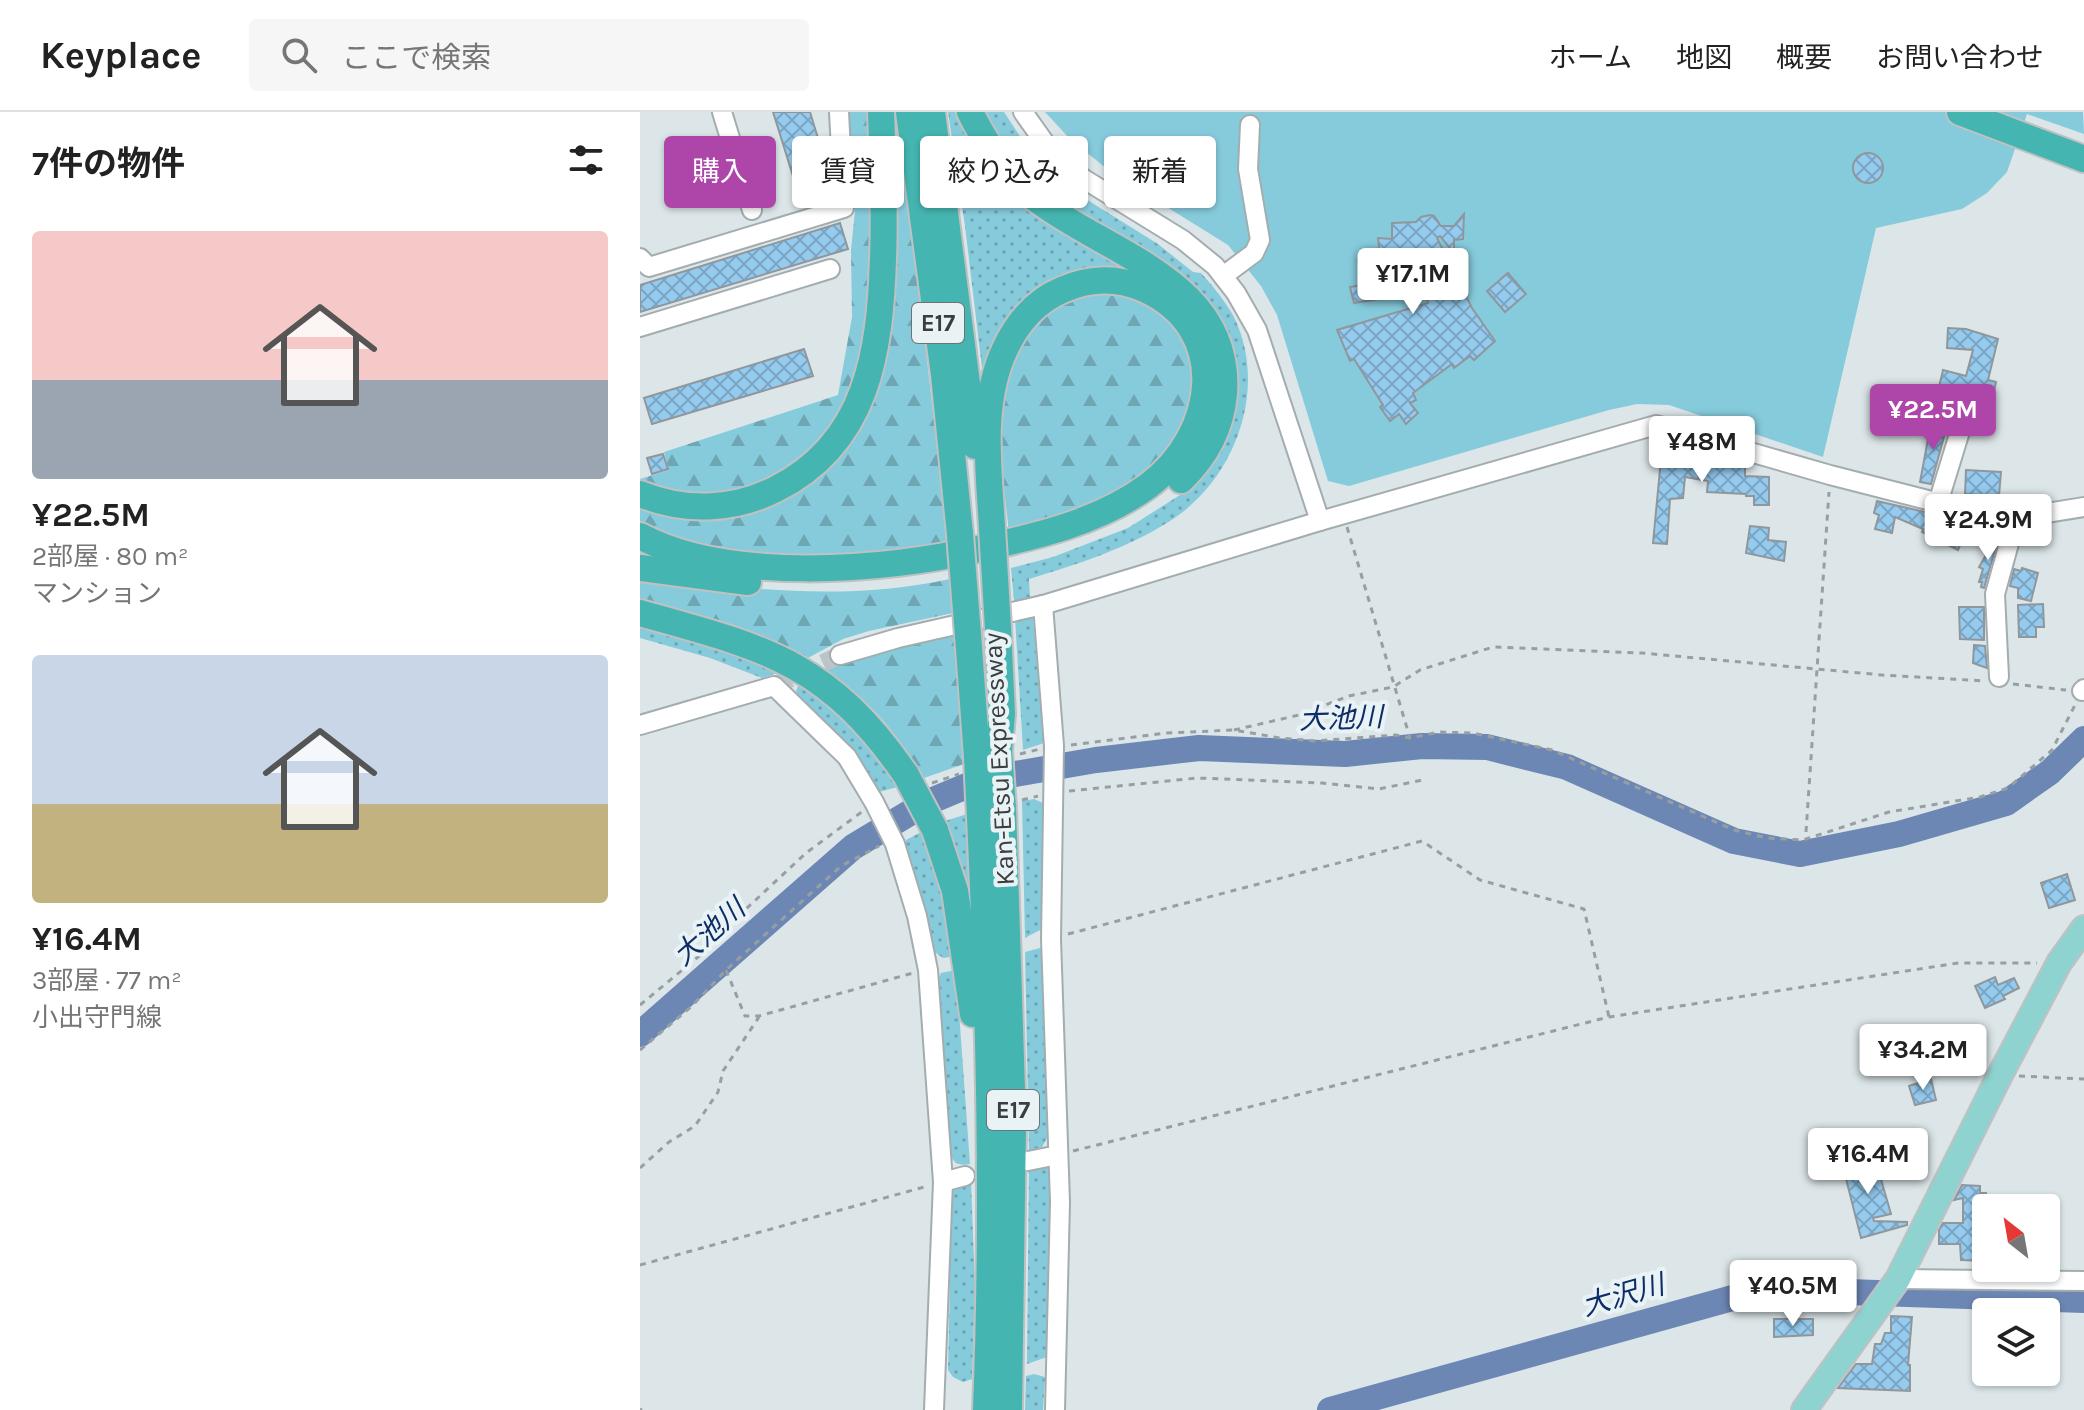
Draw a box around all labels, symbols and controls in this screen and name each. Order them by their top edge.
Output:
search box [249,19,809,91]
text: Keyplace [40,33,201,78]
icon: search [277,33,321,77]
text: ここで検索 [341,40,491,76]
text: ホーム [1549,41,1632,74]
text: 地図 [1676,41,1732,74]
text: 概要 [1776,41,1832,74]
text: お問い合わせ [1876,41,2044,74]
chip: 購入 [664,136,776,208]
chip: 賃貸 [792,136,904,208]
chip: 絞り込み [920,136,1088,208]
chip: 新着 [1104,136,1216,208]
icon: filters [564,138,608,182]
text: 7件の物件 [32,144,185,184]
pin: ¥17.1M [1348,248,1478,316]
text: ¥17.1M [1375,258,1451,289]
icon: home [248,283,392,427]
road number: E17 [912,303,964,343]
pin: ¥22.5M [1868,384,1998,452]
text: ¥22.5M [1888,394,1978,425]
pin: ¥48M [1655,416,1749,484]
text: ¥48M [1667,426,1737,457]
pin: ¥24.9M [1923,494,2053,562]
text: ¥22.5M [32,495,150,535]
text: ¥24.9M [1943,504,2033,535]
text: 2部屋 · 80 m² [32,541,188,572]
text: マンション [32,578,162,609]
street label: Kan-Etsu Expressway [977,632,1021,886]
water label: 大池川 [1298,700,1387,736]
icon: home [248,707,392,851]
water label: 大池川 [666,890,754,972]
text: ¥16.4M [32,919,142,959]
text: 3部屋 · 77 m² [32,965,182,996]
text: 小出守門線 [32,1002,162,1033]
pin: ¥34.2M [1858,1024,1988,1092]
text: ¥34.2M [1878,1034,1968,1065]
road number: E17 [987,1090,1039,1130]
pin: ¥16.4M [1803,1128,1933,1196]
text: ¥16.4M [1826,1138,1910,1169]
north arrow [1972,1194,2060,1282]
map controls [1972,1194,2060,1386]
pin: ¥40.5M [1728,1260,1858,1328]
water label: 大沢川 [1578,1267,1671,1322]
text: ¥40.5M [1748,1270,1838,1301]
button: layers [1972,1298,2060,1386]

